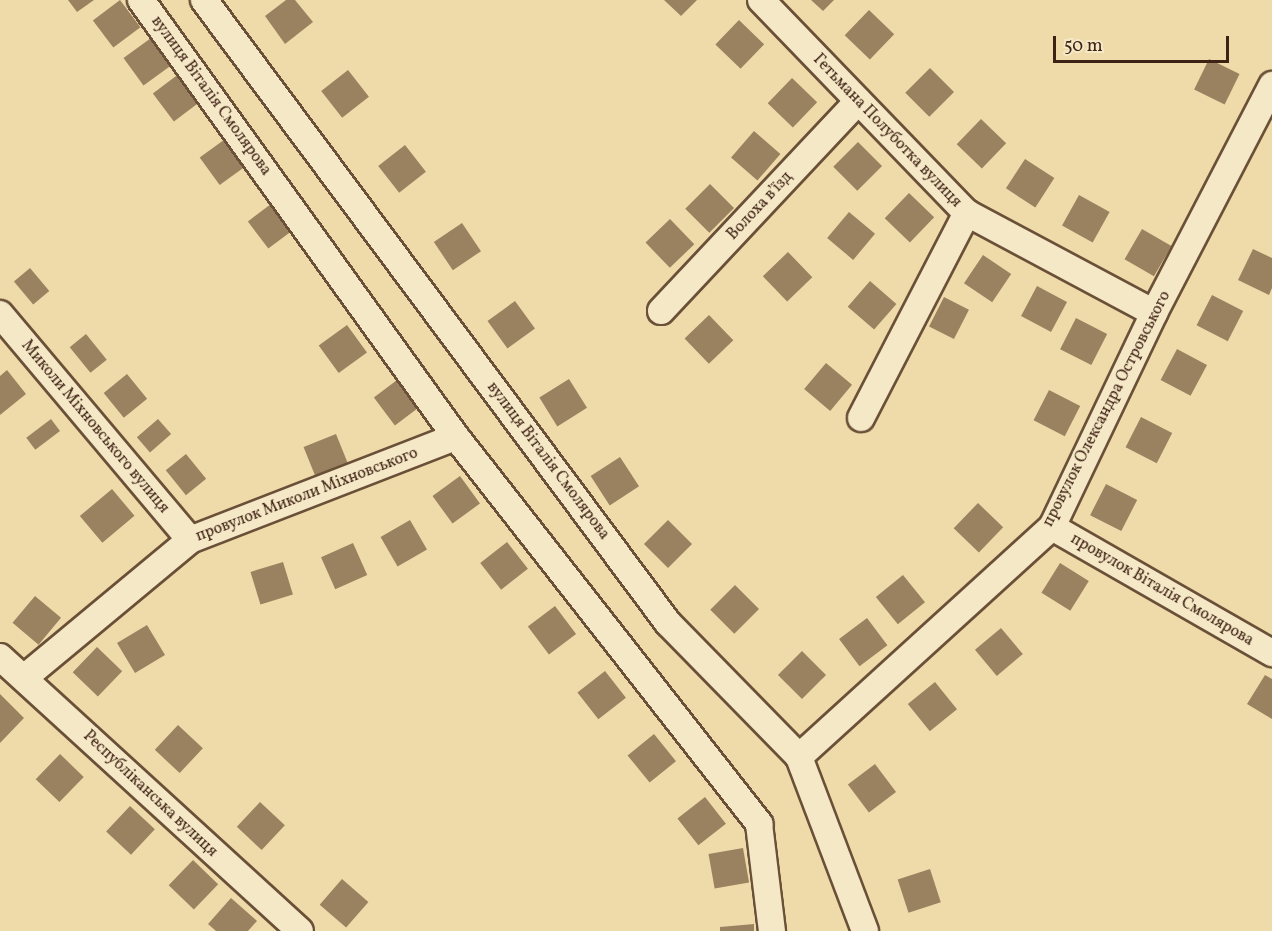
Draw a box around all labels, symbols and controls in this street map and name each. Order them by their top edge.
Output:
street label: вулиця Віталія Смолярова [147,13,275,179]
scale bar [1056,24,1232,62]
text: 50 m [1064,34,1103,59]
street label: Гетьмана Полуботка вулиця [809,50,965,212]
street label: Волоха в’їзд [723,168,797,244]
street label: провулок Олександра Островського [1039,288,1175,530]
street label: Миколи Міхновського вулиця [17,336,173,518]
street label: вулиця Віталія Смолярова [482,378,614,544]
street label: провулок Миколи Міхновського [193,444,421,546]
street label: провулок Віталія Смолярова [1067,530,1257,650]
street label: Республіканська вулиця [79,727,221,861]

